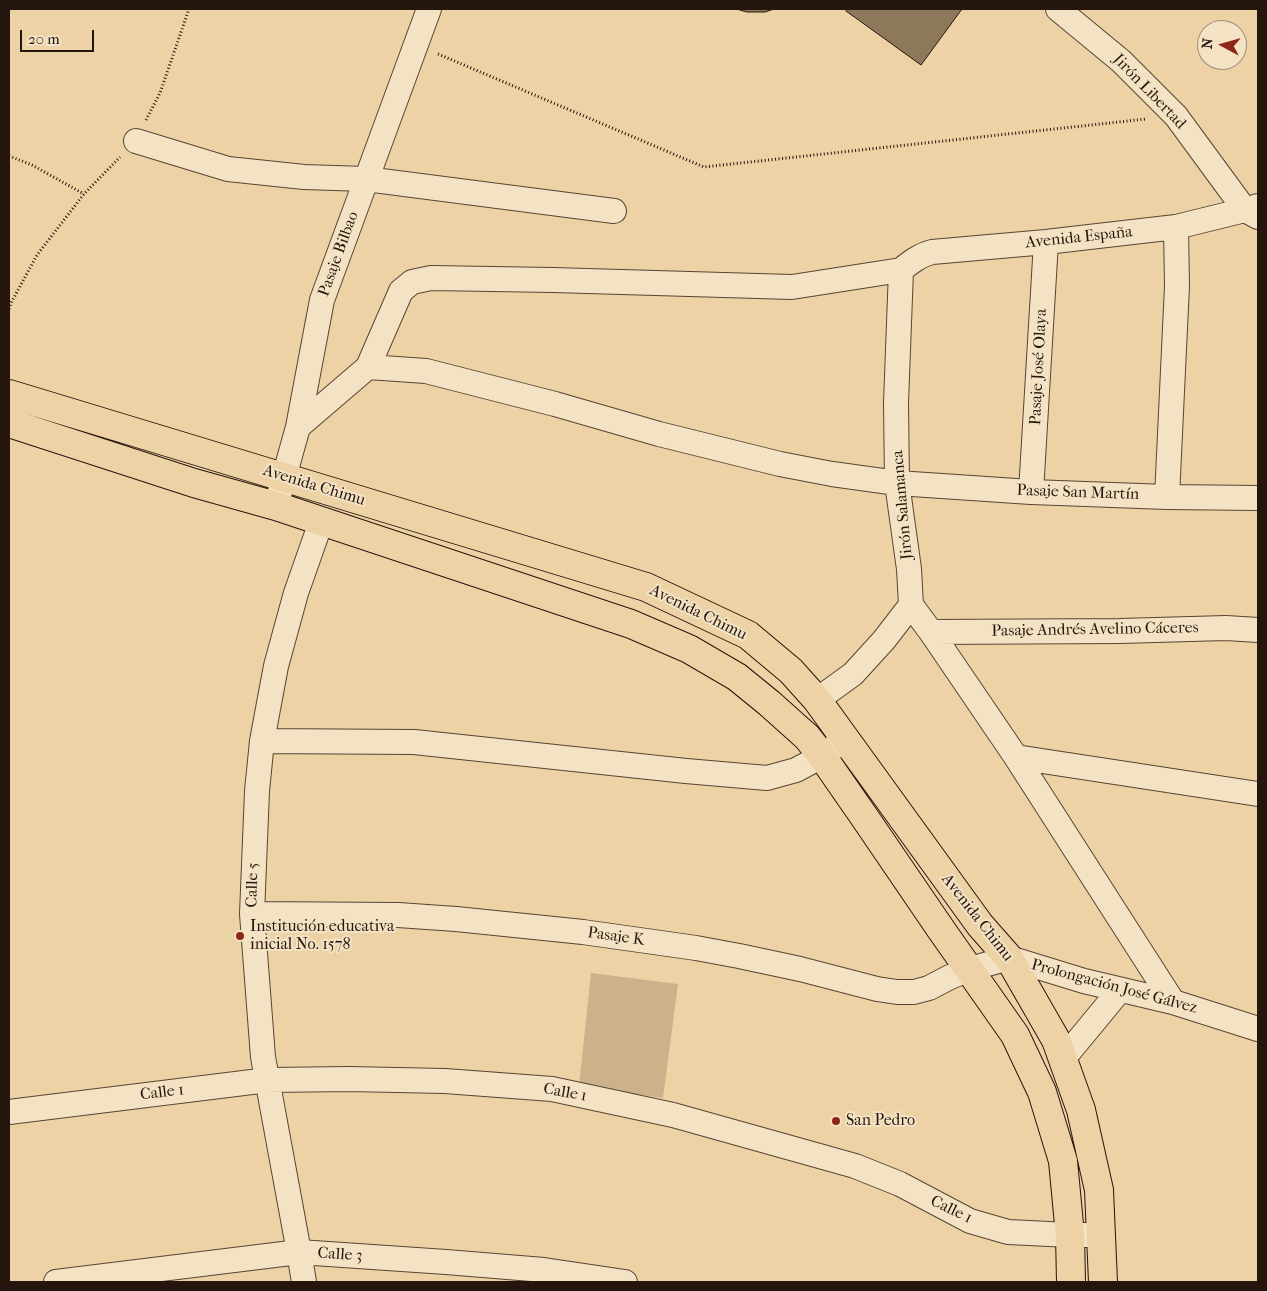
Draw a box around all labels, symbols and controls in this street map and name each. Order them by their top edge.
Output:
scale bar [22,20,96,52]
north arrow [1197,20,1247,70]
text: 20 m [28,30,60,48]
text: N [1199,37,1217,50]
street label: Jirón Libertad [1108,50,1190,134]
street label: Pasaje Bilbao [315,209,363,299]
street label: Avenida España [1025,223,1133,253]
street label: Pasaje José Olaya [1026,308,1052,426]
street label: Jirón Salamanca [889,449,917,561]
street label: Avenida Chimu [261,461,367,511]
street label: Pasaje San Martín [1016,481,1140,505]
street label: Avenida Chimu [646,581,750,645]
street label: Pasaje Andrés Avelino Cáceres [991,619,1199,641]
street label: Calle 5 [243,862,263,908]
street label: Avenida Chimu [937,870,1017,966]
place label: Institución educativa inicial No. 1578 [250,917,394,955]
street label: Pasaje K [586,924,646,950]
marker: Institución educativa inicial No. 1578 [234,930,246,942]
street label: Prolongación José Gálvez [1029,956,1199,1018]
street label: Calle 1 [542,1080,588,1106]
street label: Calle 1 [139,1081,185,1105]
place label: San Pedro [846,1111,915,1131]
marker: San Pedro [830,1115,842,1127]
street label: Calle 1 [927,1192,975,1228]
street label: Calle 3 [317,1244,363,1266]

